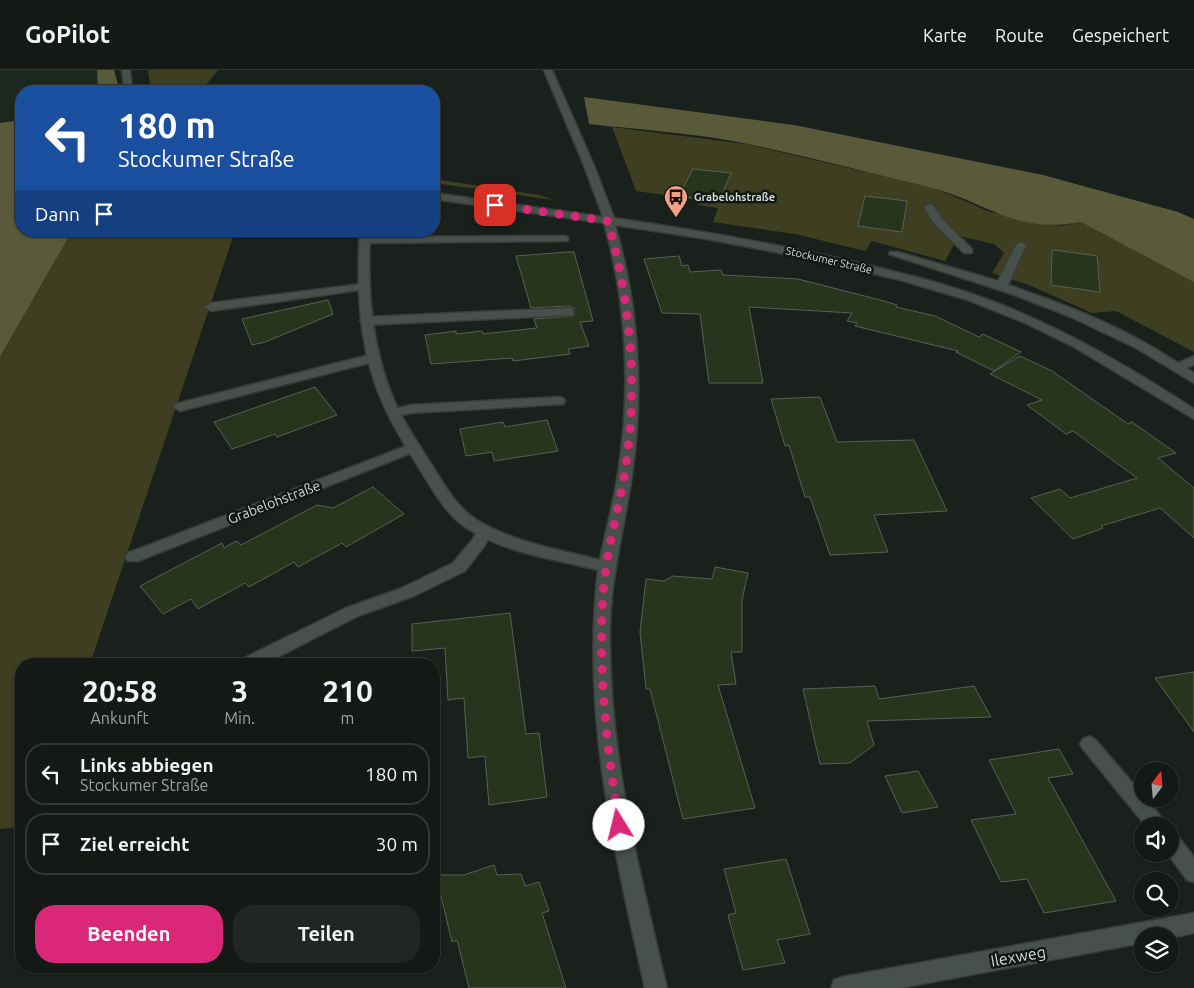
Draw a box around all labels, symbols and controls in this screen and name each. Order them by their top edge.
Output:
text: GoPilot [25,21,110,48]
text: Karte [923,25,967,45]
text: Route [995,25,1044,45]
text: Gespeichert [1072,25,1169,45]
icon: left [35,105,100,170]
text: 180 m [118,105,216,145]
text: Stockumer Straße [118,146,295,171]
pin [474,184,516,226]
bus stop icon: Grabelohstraße [663,184,689,218]
icon: arrive [481,191,509,219]
place label: Grabelohstraße [694,191,775,203]
icon: arrive [90,200,118,228]
text: Dann [35,203,80,225]
street label: Stockumer Straße [785,244,873,276]
street label: Grabelohstraße [225,477,323,527]
text: 20:58 [82,674,157,708]
text: 3 [231,674,248,708]
text: 210 [322,674,373,708]
text: Ankunft [90,709,149,727]
text: Min. [224,709,255,727]
text: m [341,709,354,727]
text: Links abbiegen [80,754,214,776]
icon: left [37,760,65,788]
north arrow [1134,762,1179,808]
map controls [1134,762,1179,972]
text: 180 m [365,763,418,785]
text: Stockumer Straße [80,776,208,794]
position arrow [592,798,644,850]
button: sound [1134,817,1179,862]
icon: arrive [37,830,65,858]
text: Ziel erreicht [80,833,189,855]
text: 30 m [376,833,418,855]
button: search [1134,872,1179,917]
button: Beenden [35,905,223,963]
button: Teilen [233,905,420,963]
button: layers [1134,927,1179,972]
street label: Ilexweg [989,942,1047,970]

